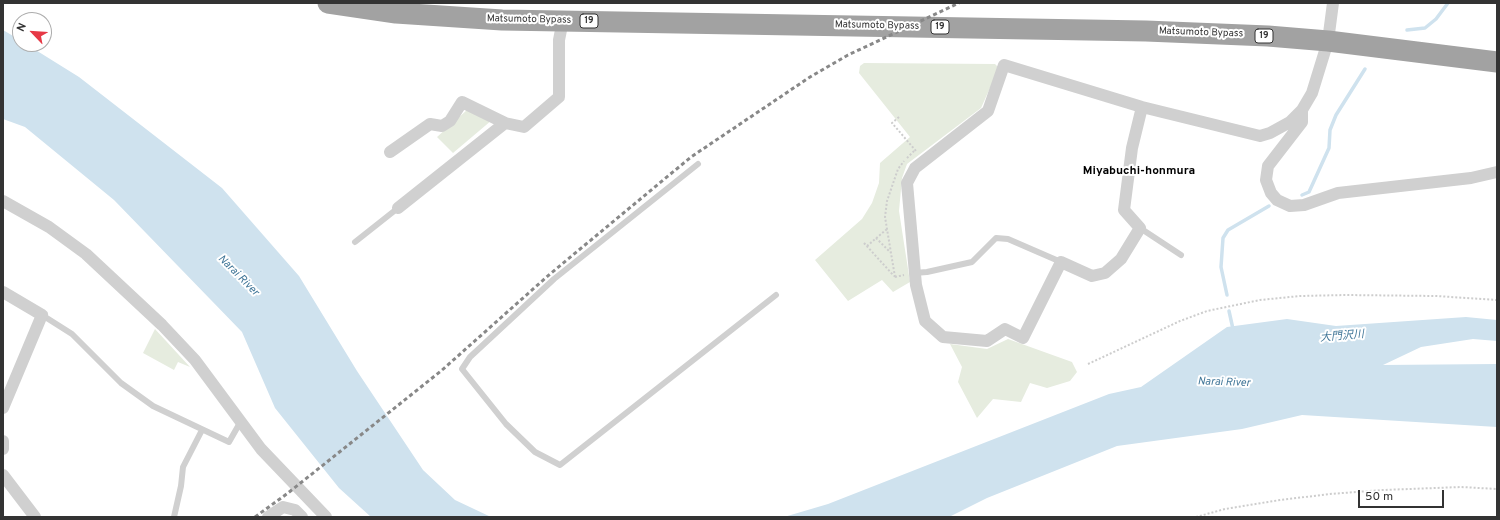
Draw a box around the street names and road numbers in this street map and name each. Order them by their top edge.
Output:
street label: Matsumoto Bypass [487,13,571,27]
road number: 19 [580,14,598,28]
street label: Matsumoto Bypass [835,19,919,33]
road number: 19 [931,20,949,34]
street label: Matsumoto Bypass [1158,26,1244,40]
road number: 19 [1255,29,1273,43]

